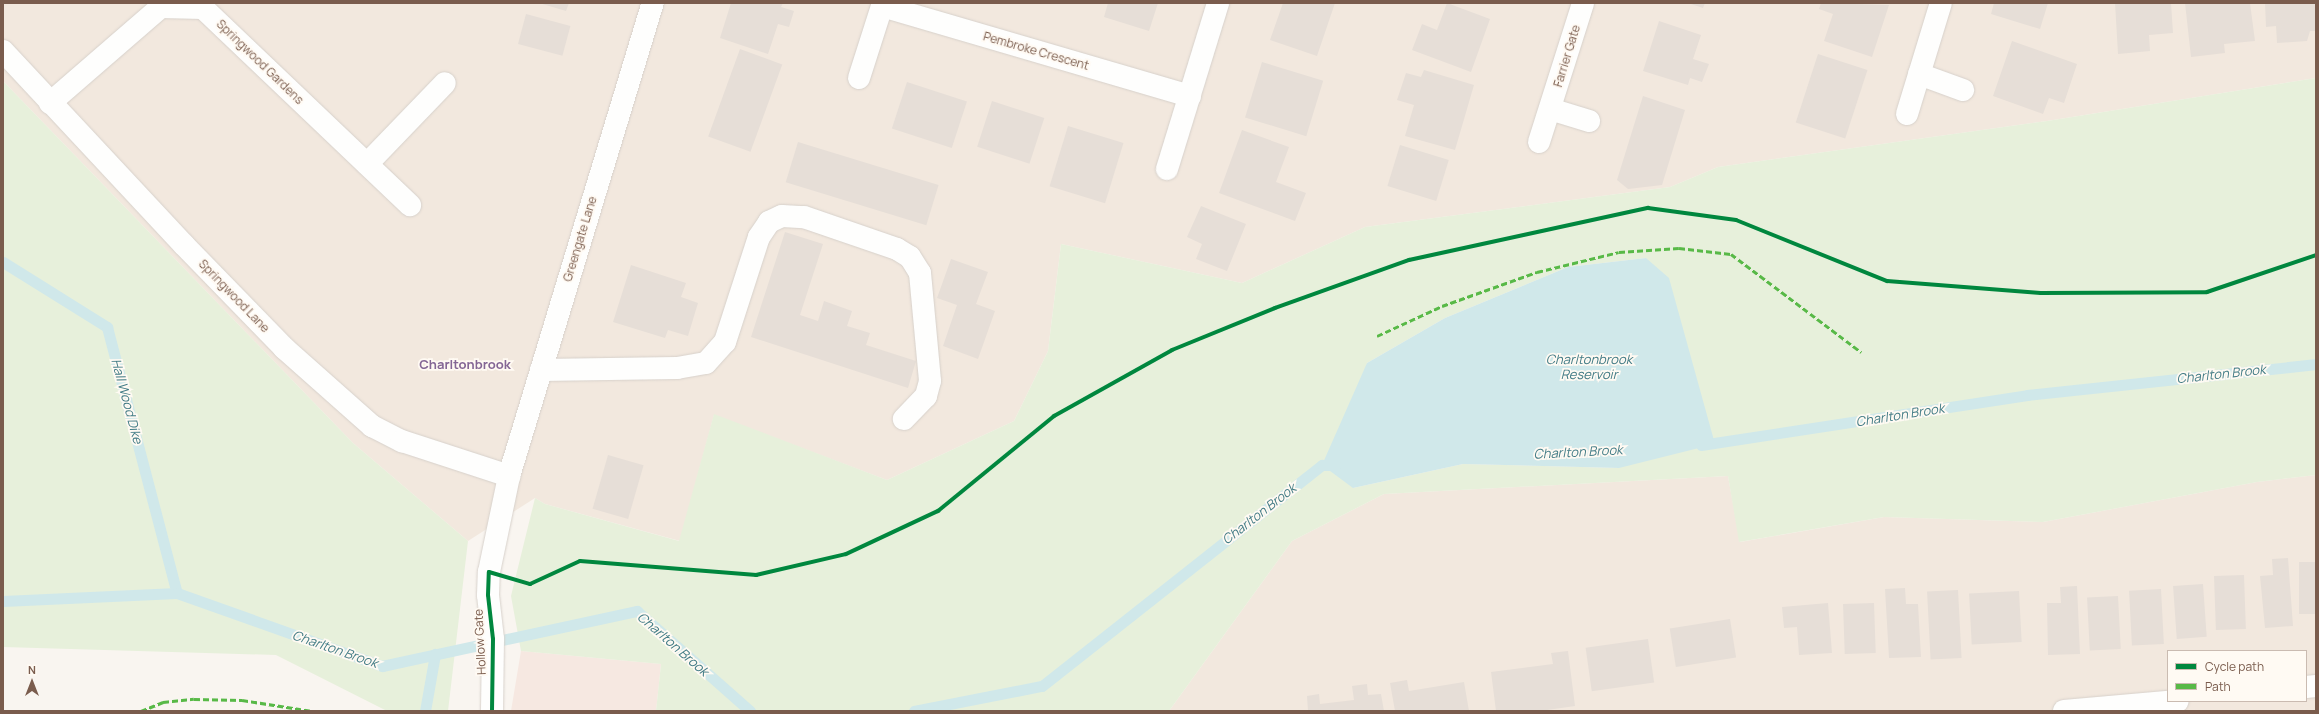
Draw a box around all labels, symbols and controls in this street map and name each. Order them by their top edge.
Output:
street label: Springwood Gardens [214,17,306,107]
street label: Farrier Gate [1551,23,1583,89]
street label: Pembroke Crescent [982,29,1090,73]
street label: Greengate Lane [560,195,600,283]
street label: Springwood Lane [196,257,272,335]
water label: Charltonbrook Reservoir [1546,352,1632,383]
district label: Charltonbrook [419,356,511,372]
water label: Hall Wood Dike [108,357,146,445]
water label: Charlton Brook [2176,362,2266,386]
water label: Charlton Brook [1855,400,1945,430]
water label: Charlton Brook [1533,442,1623,462]
water label: Charlton Brook [1219,480,1299,548]
street label: Hollow Gate [471,609,489,675]
water label: Charlton Brook [634,609,712,679]
water label: Charlton Brook [290,627,380,671]
legend [2167,650,2307,702]
text: Cycle path [2205,658,2264,675]
north arrow [12,662,52,702]
text: N [28,662,36,677]
text: Path [2205,678,2231,695]

